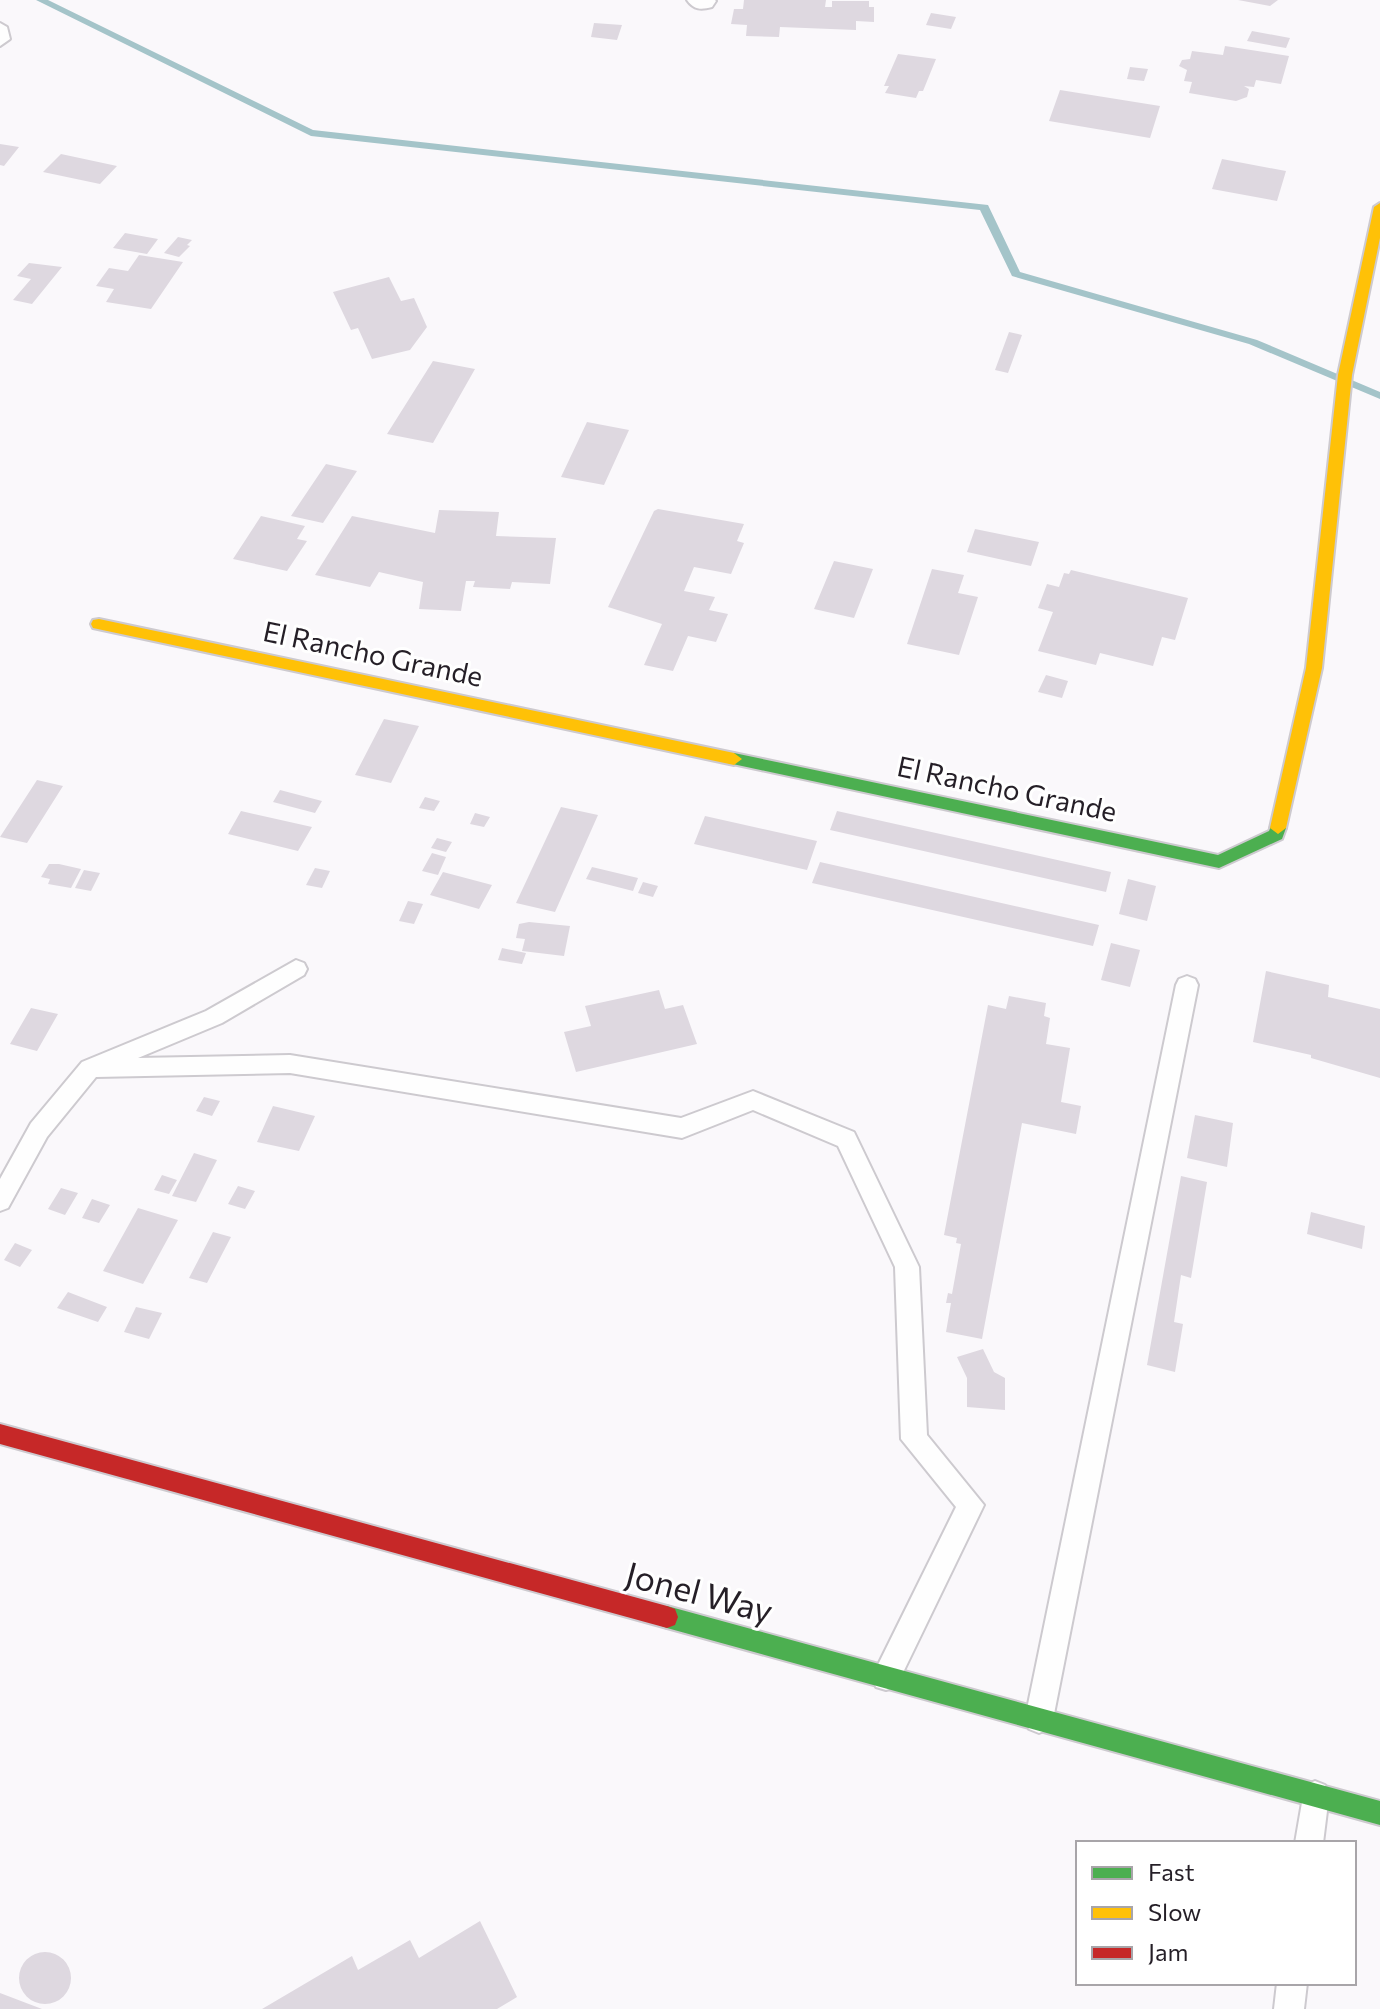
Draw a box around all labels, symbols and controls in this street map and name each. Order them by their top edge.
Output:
street label: El Rancho Grande [260,613,486,693]
street label: El Rancho Grande [894,748,1120,828]
street label: Jonel Way [621,1551,778,1631]
legend [1076,1841,1356,1985]
text: Fast [1148,1857,1195,1886]
text: Slow [1148,1897,1201,1926]
text: Jam [1148,1937,1188,1966]

